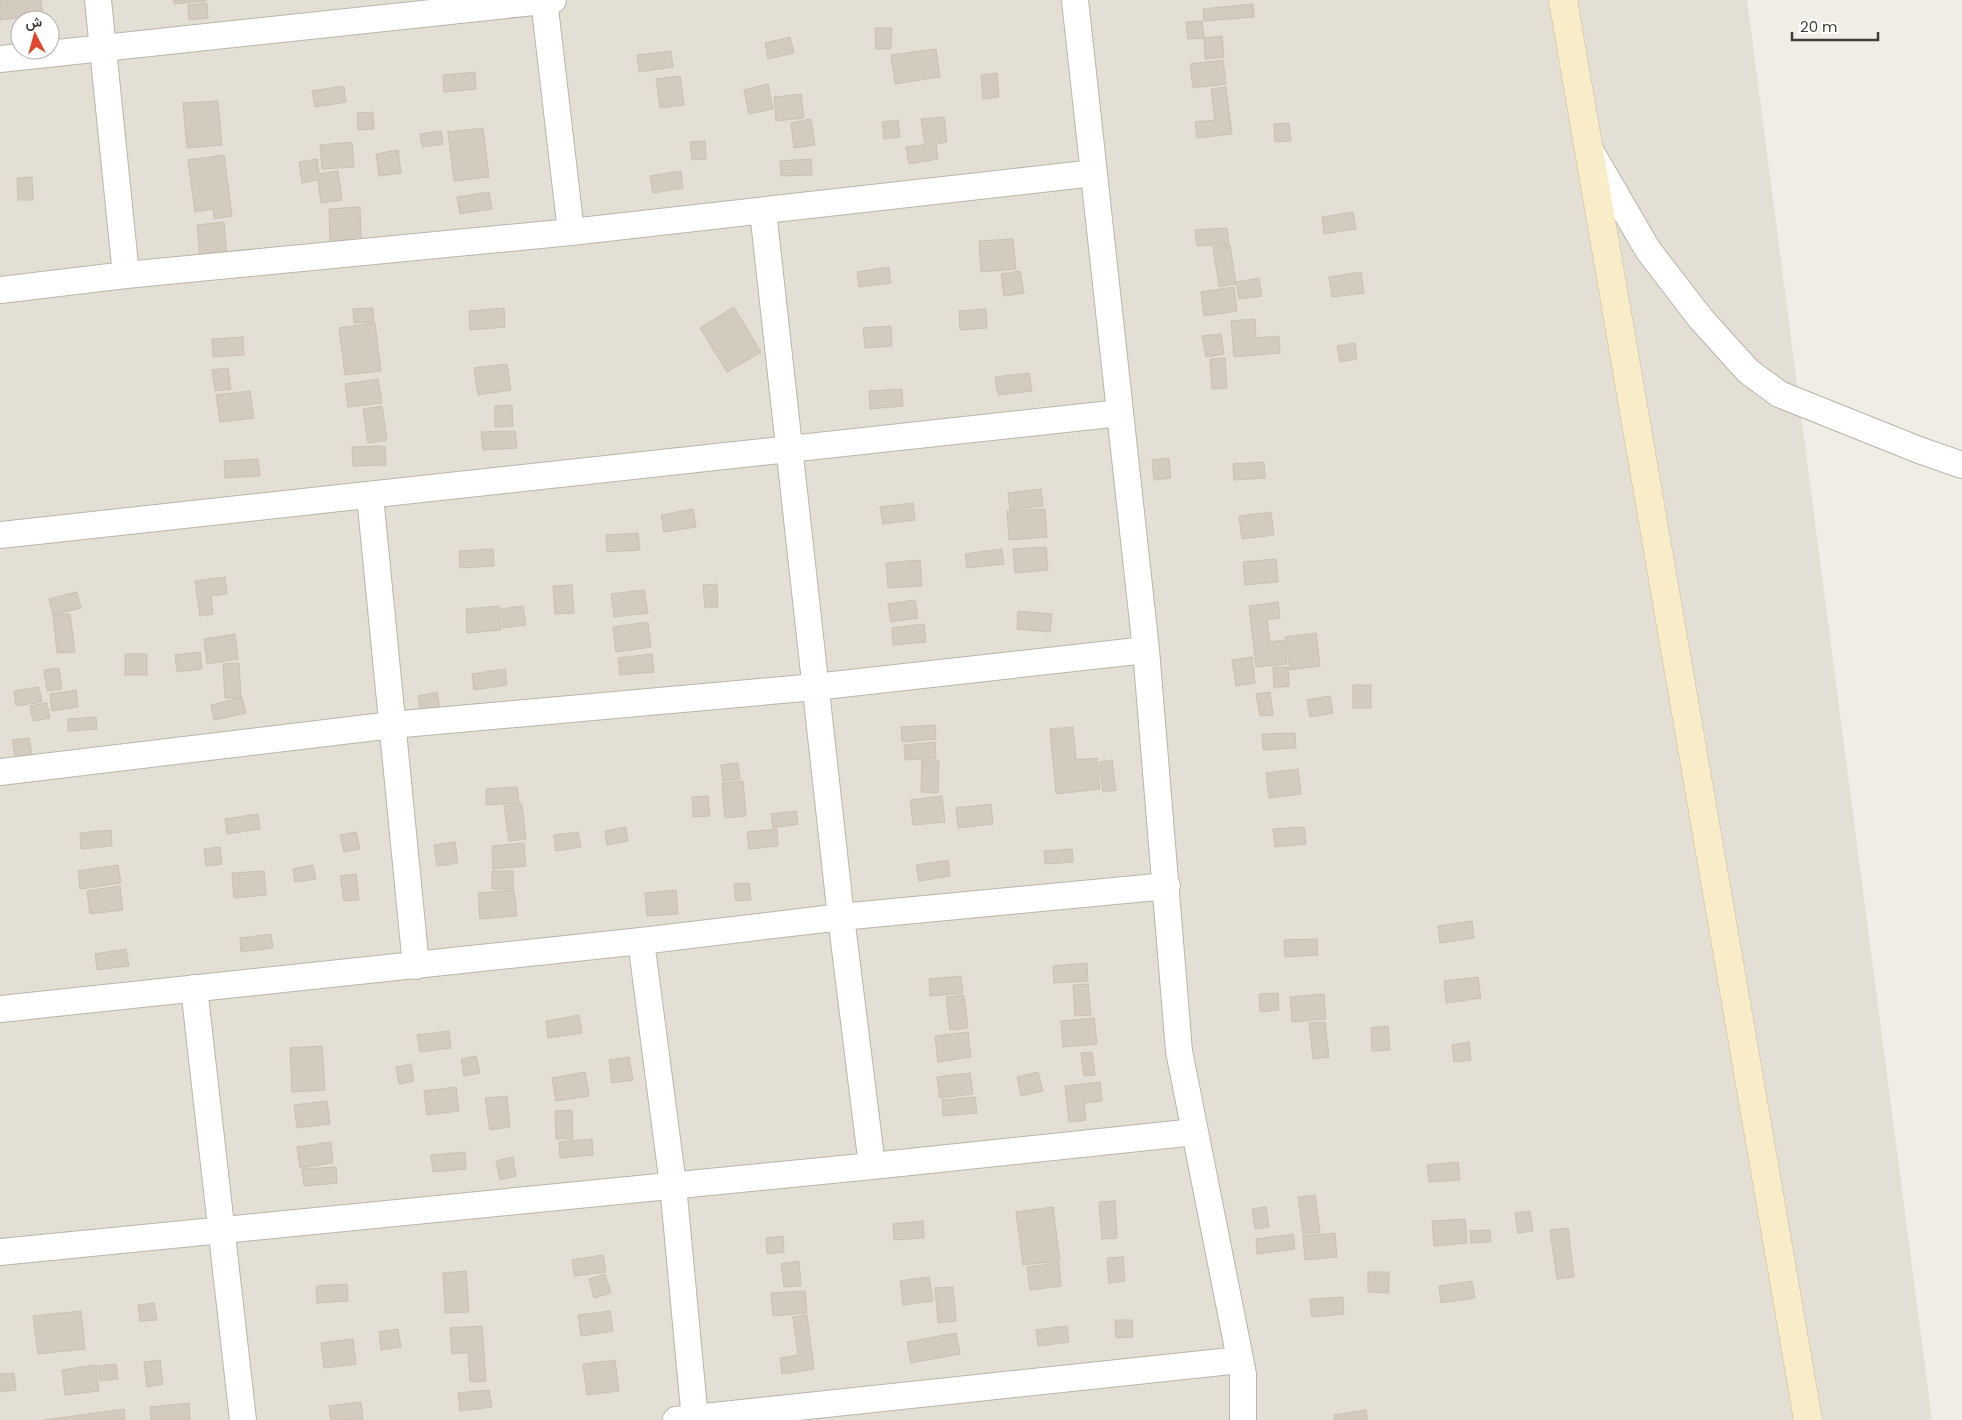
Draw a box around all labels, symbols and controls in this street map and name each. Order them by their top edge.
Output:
north arrow [10,10,60,60]
scale bar [1792,10,1878,42]
text: ش [24,11,43,33]
text: 20 m [1800,16,1838,37]

